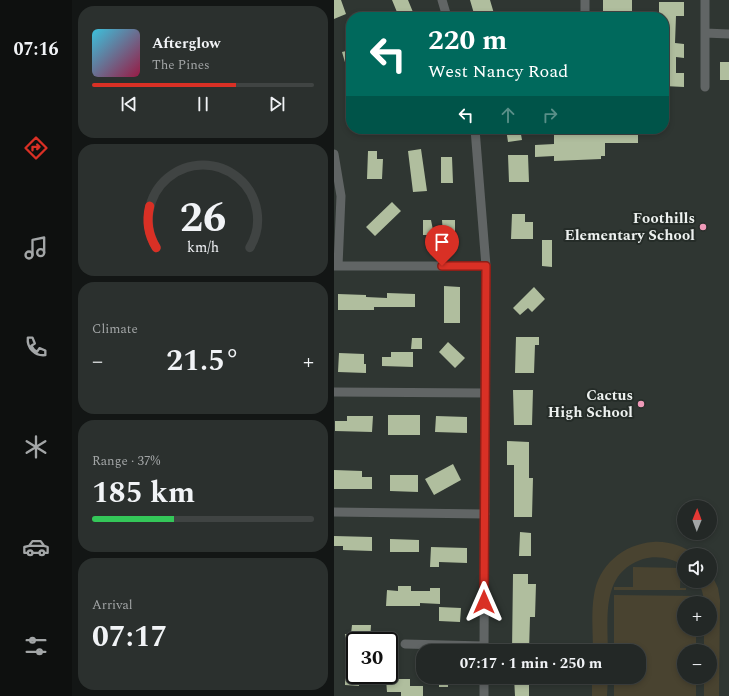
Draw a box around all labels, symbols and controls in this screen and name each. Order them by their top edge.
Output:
text: 220 m [428,19,507,62]
icon: left [362,28,414,80]
text: Afterglow [152,32,220,55]
text: 07:16 [13,36,59,63]
text: The Pines [152,55,210,75]
text: West Nancy Road [428,58,568,85]
icon: previous [118,93,140,115]
icon: pause [192,93,214,115]
icon: next [266,93,288,115]
icon: left [455,104,477,126]
icon: ahead [497,104,519,126]
icon: right [539,104,561,126]
icon: directions [22,134,50,162]
text: 26 [180,187,226,250]
place label: Foothills Elementary School [565,207,695,247]
marker: Foothills Elementary School [698,222,708,232]
pin [425,225,459,266]
icon: arrive [431,231,453,253]
icon: music [22,234,50,262]
text: km/h [187,237,219,259]
text: Climate [92,319,138,339]
icon: phone [22,333,50,361]
text: 21.5° [166,338,240,384]
text: − [92,345,103,378]
text: + [303,345,314,378]
place label: Cactus High School [548,384,633,424]
marker: Cactus High School [636,399,646,409]
icon: climate [22,433,50,461]
text: Range · 37% [92,451,160,471]
text: 185 km [92,470,195,516]
north arrow [677,500,717,540]
map controls [677,500,717,684]
icon: car [22,533,50,561]
button: sound [677,548,717,588]
position arrow [463,581,505,623]
text: Arrival [92,595,133,615]
button: + [677,596,717,636]
text: 07:17 [92,614,167,660]
icon: filters [22,632,50,660]
speed limit sign: 30 [346,632,398,684]
button: − [677,644,717,684]
text: 07:17 · 1 min · 250 m [460,652,602,675]

